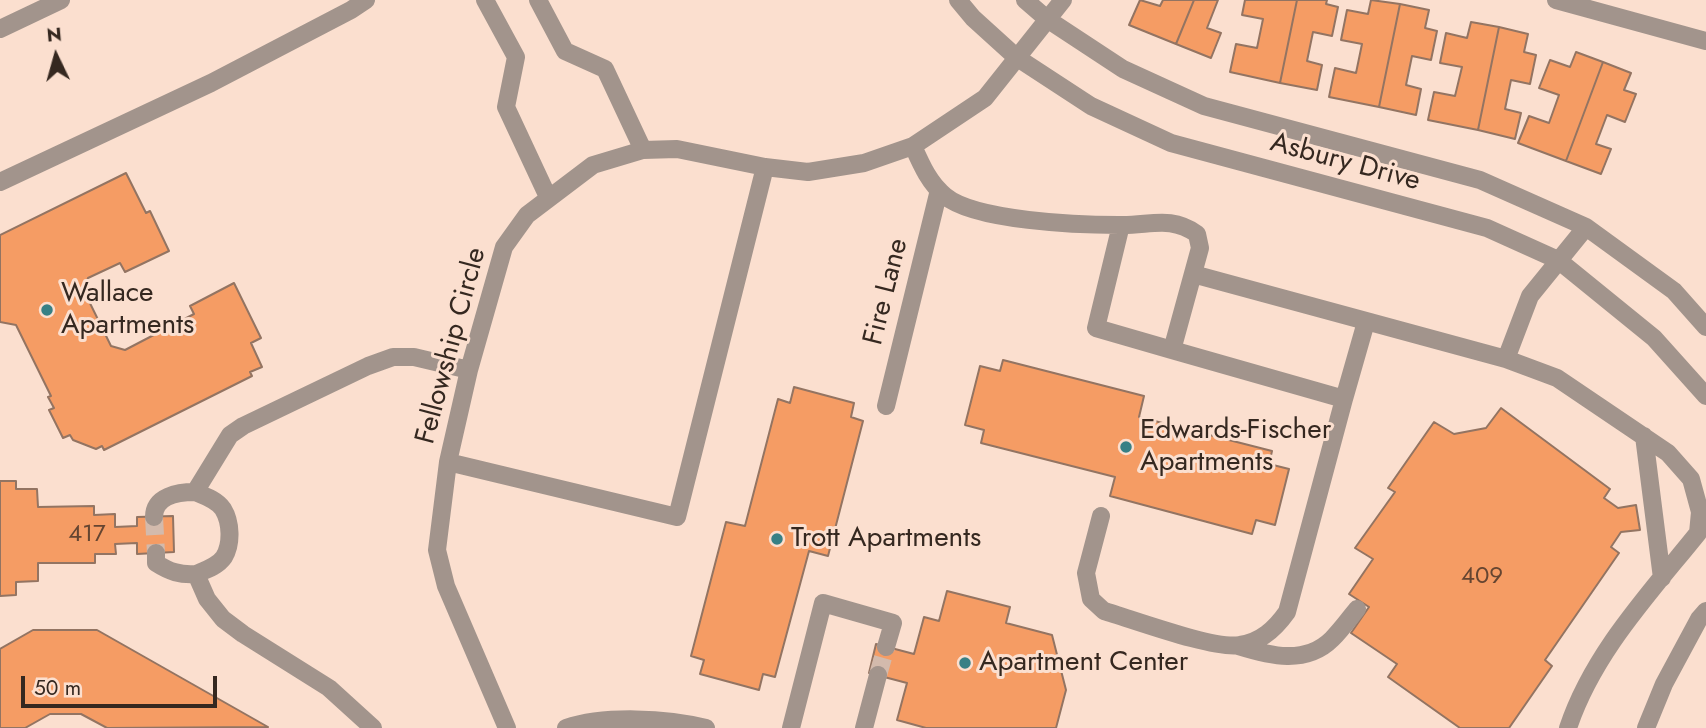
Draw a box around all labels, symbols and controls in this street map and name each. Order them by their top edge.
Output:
text: N [45,20,63,49]
north arrow [21,21,91,91]
street label: Asbury Drive [1266,127,1424,199]
street label: Fire Lane [858,235,916,349]
street label: Fellowship Circle [410,244,494,448]
place label: Wallace Apartments [61,277,194,343]
marker: Wallace Apartments [39,302,55,318]
place label: Edwards-Fischer Apartments [1140,414,1331,480]
marker: Edwards-Fischer Apartments [1118,439,1134,455]
house number: 417 [68,521,106,549]
place label: Trott Apartments [791,522,981,556]
marker: Trott Apartments [769,531,785,547]
house number: 409 [1461,563,1503,591]
place label: Apartment Center [979,646,1188,680]
marker: Apartment Center [957,655,973,671]
scale bar [24,662,220,706]
text: 50 m [34,673,81,703]

